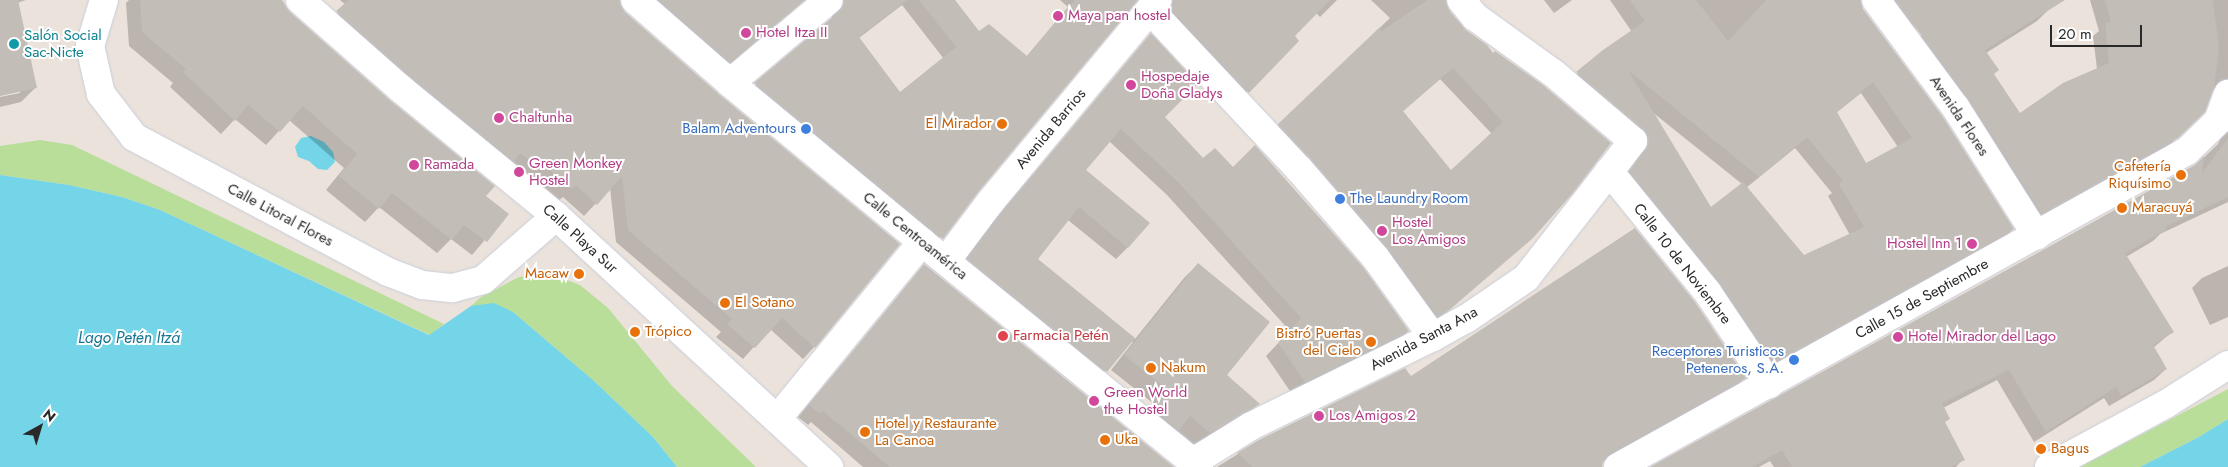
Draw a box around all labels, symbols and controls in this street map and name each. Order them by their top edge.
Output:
place label: Maya pan hostel [1068,7,1171,25]
marker: Maya pan hostel [1052,10,1064,22]
scale bar [2053,15,2146,47]
text: 20 m [2058,23,2092,45]
place label: Hotel Itza II [756,24,827,42]
place label: Salón Social Sac-Nicte [24,26,102,61]
marker: Hotel Itza II [740,27,752,39]
marker: Salón Social Sac-Nicte [8,38,20,50]
place label: Hospedaje Doña Gladys [1141,67,1222,102]
street label: Avenida Flores [1926,72,1992,160]
marker: Hospedaje Doña Gladys [1125,79,1137,91]
street label: Avenida Barrios [1012,85,1090,173]
place label: Chaltunha [509,109,572,127]
marker: Chaltunha [493,112,505,124]
place label: El Mirador [926,115,992,133]
marker: El Mirador [996,118,1008,130]
place label: Balam Adventours [682,120,796,138]
marker: Balam Adventours [800,123,812,135]
place label: Green Monkey Hostel [529,154,622,189]
place label: Ramada [424,156,474,174]
place label: Cafetería Riquísimo [2109,157,2171,192]
marker: Ramada [408,159,420,171]
marker: Green Monkey Hostel [513,166,525,178]
marker: Cafetería Riquísimo [2175,169,2187,181]
street label: Calle Litoral Flores [224,180,336,250]
street label: Calle Centroamérica [859,188,971,284]
place label: The Laundry Room [1350,190,1469,208]
marker: The Laundry Room [1334,193,1346,205]
place label: Maracuyá [2132,199,2193,217]
street label: Calle 10 de Noviembre [1629,200,1735,328]
street label: Calle Playa Sur [539,201,621,277]
marker: Maracuyá [2116,202,2128,214]
place label: Hostel Los Amigos [1392,213,1466,248]
marker: Hostel Los Amigos [1376,225,1388,237]
place label: Hostel Inn 1 [1887,235,1962,253]
marker: Hostel Inn 1 [1966,238,1978,250]
street label: Calle 15 de Septiembre [1852,255,1992,343]
place label: Macaw [525,265,569,283]
marker: Macaw [573,268,585,280]
place label: El Sotano [735,294,794,312]
marker: El Sotano [719,297,731,309]
street label: Avenida Santa Ana [1367,303,1481,375]
place label: Trópico [645,323,692,341]
place label: Bistró Puertas del Cielo [1276,324,1361,359]
marker: Trópico [629,326,641,338]
place label: Farmacia Petén [1013,327,1109,345]
water label: Lago Petén Itzá [78,328,180,348]
place label: Hotel Mirador del Lago [1908,328,2056,346]
marker: Farmacia Petén [997,330,1009,342]
marker: Hotel Mirador del Lago [1892,331,1904,343]
marker: Bistró Puertas del Cielo [1365,336,1377,348]
place label: Receptores Turisticos Peteneros, S.A. [1652,342,1784,377]
marker: Receptores Turisticos Peteneros, S.A. [1788,354,1800,366]
place label: Nakum [1161,359,1206,377]
marker: Nakum [1145,362,1157,374]
place label: Green World the Hostel [1104,383,1187,418]
marker: Green World the Hostel [1088,395,1100,407]
north arrow [15,402,65,452]
text: N [39,404,60,427]
place label: Los Amigos 2 [1329,407,1416,425]
marker: Los Amigos 2 [1313,410,1325,422]
place label: Hotel y Restaurante La Canoa [875,414,997,449]
marker: Hotel y Restaurante La Canoa [859,426,871,438]
place label: Uka [1115,431,1138,449]
marker: Uka [1099,434,1111,446]
place label: Bagus [2051,440,2089,458]
marker: Bagus [2035,443,2047,455]

